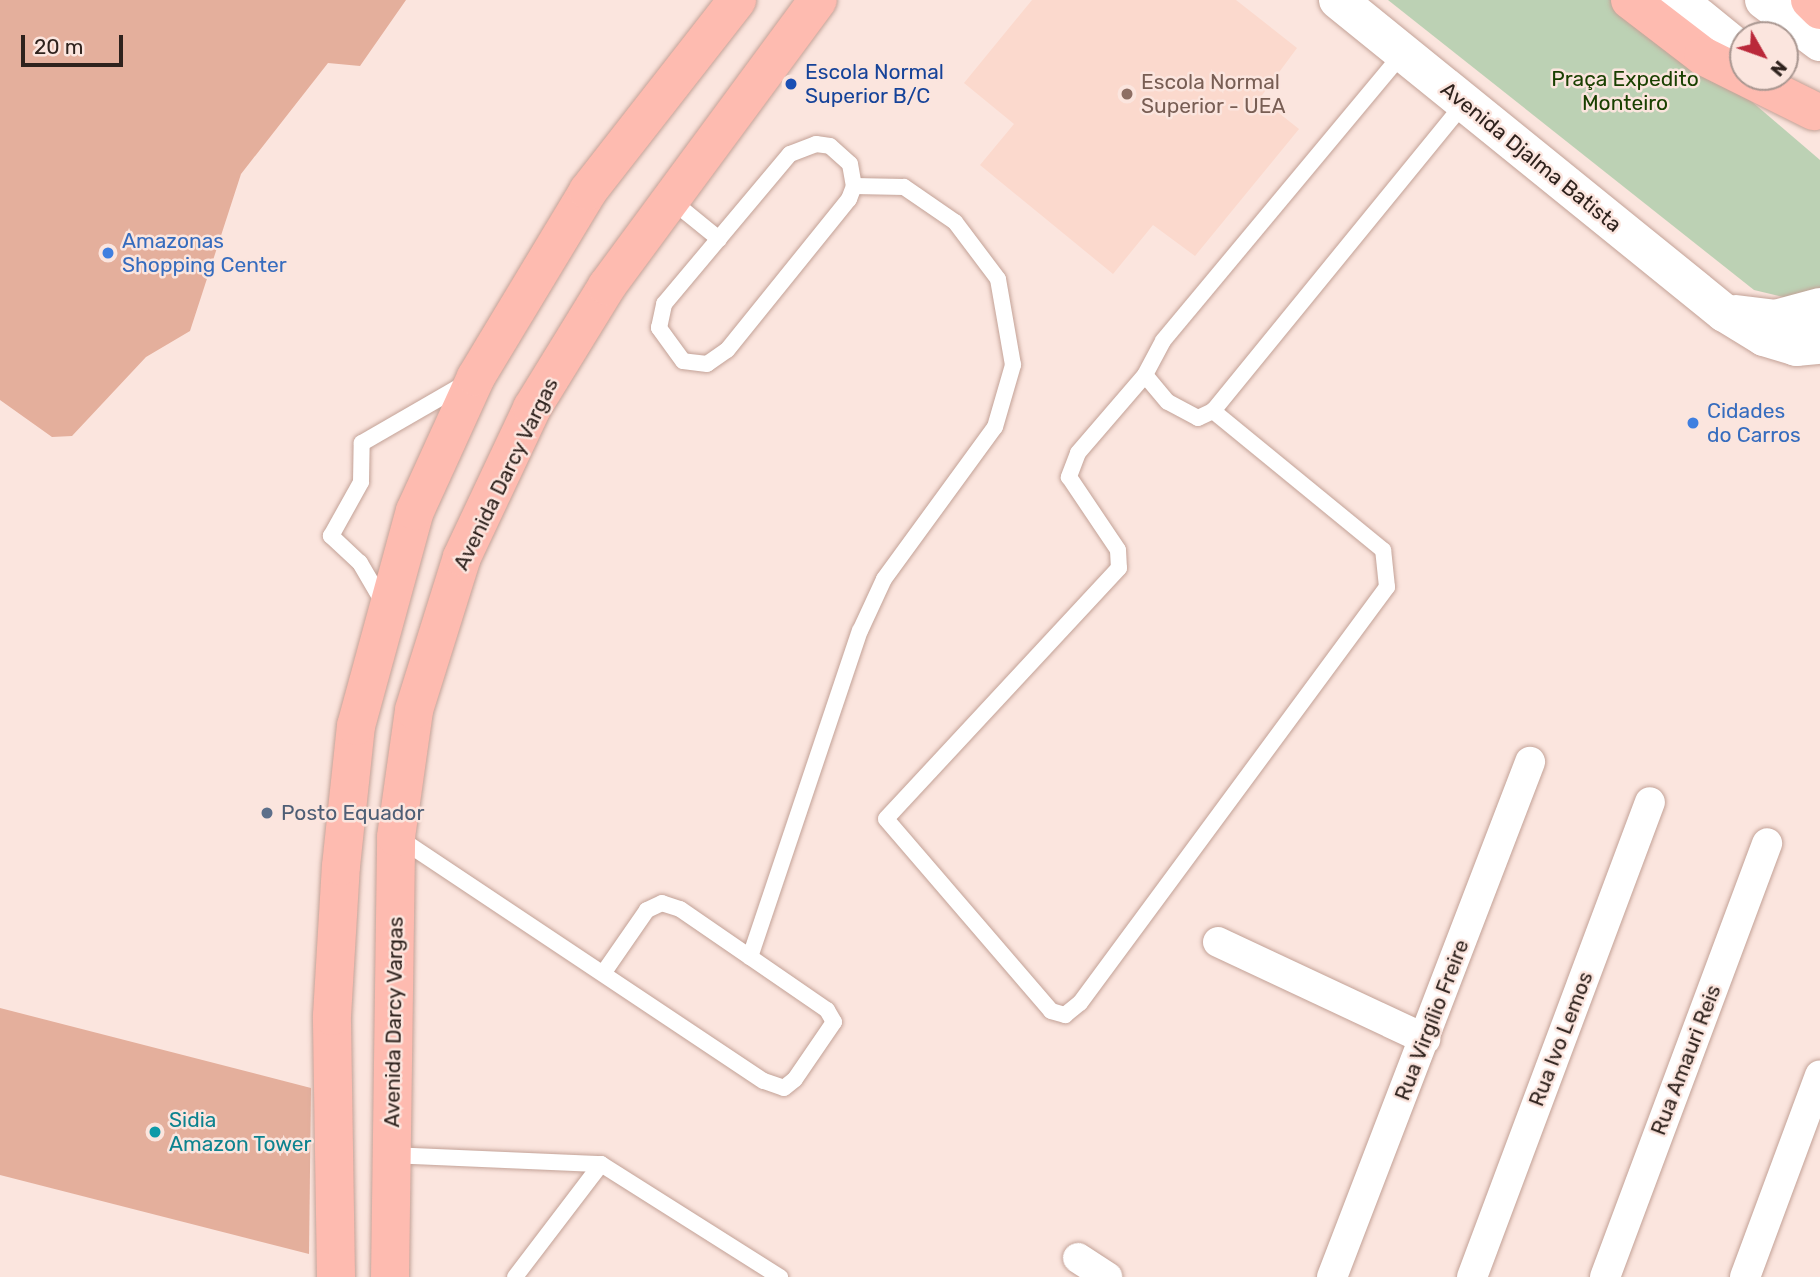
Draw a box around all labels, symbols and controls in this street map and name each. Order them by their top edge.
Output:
scale bar [24,21,126,65]
north arrow [1729,21,1799,91]
text: 20 m [34,34,83,59]
text: N [1766,56,1792,81]
place label: Escola Normal Superior B/C [805,59,944,109]
park label: Praça Expedito Monteiro [1551,66,1699,116]
place label: Escola Normal Superior - UEA [1141,69,1286,119]
marker: Escola Normal Superior B/C [783,76,799,92]
street label: Avenida Djalma Batista [1436,77,1626,237]
marker: Escola Normal Superior - UEA [1119,86,1135,102]
place label: Amazonas Shopping Center [122,228,287,278]
marker: Amazonas Shopping Center [100,245,116,261]
street label: Avenida Darcy Vargas [448,373,564,575]
place label: Cidades do Carros [1707,398,1801,448]
marker: Cidades do Carros [1685,415,1701,431]
place label: Posto Equador [281,800,424,826]
marker: Posto Equador [259,805,275,821]
street label: Avenida Darcy Vargas [380,916,408,1128]
street label: Rua Virgílio Freire [1390,936,1474,1104]
street label: Rua Ivo Lemos [1524,968,1598,1110]
street label: Rua Amauri Reis [1646,981,1726,1139]
place label: Sidia Amazon Tower [169,1107,312,1157]
marker: Sidia Amazon Tower [147,1124,163,1140]

